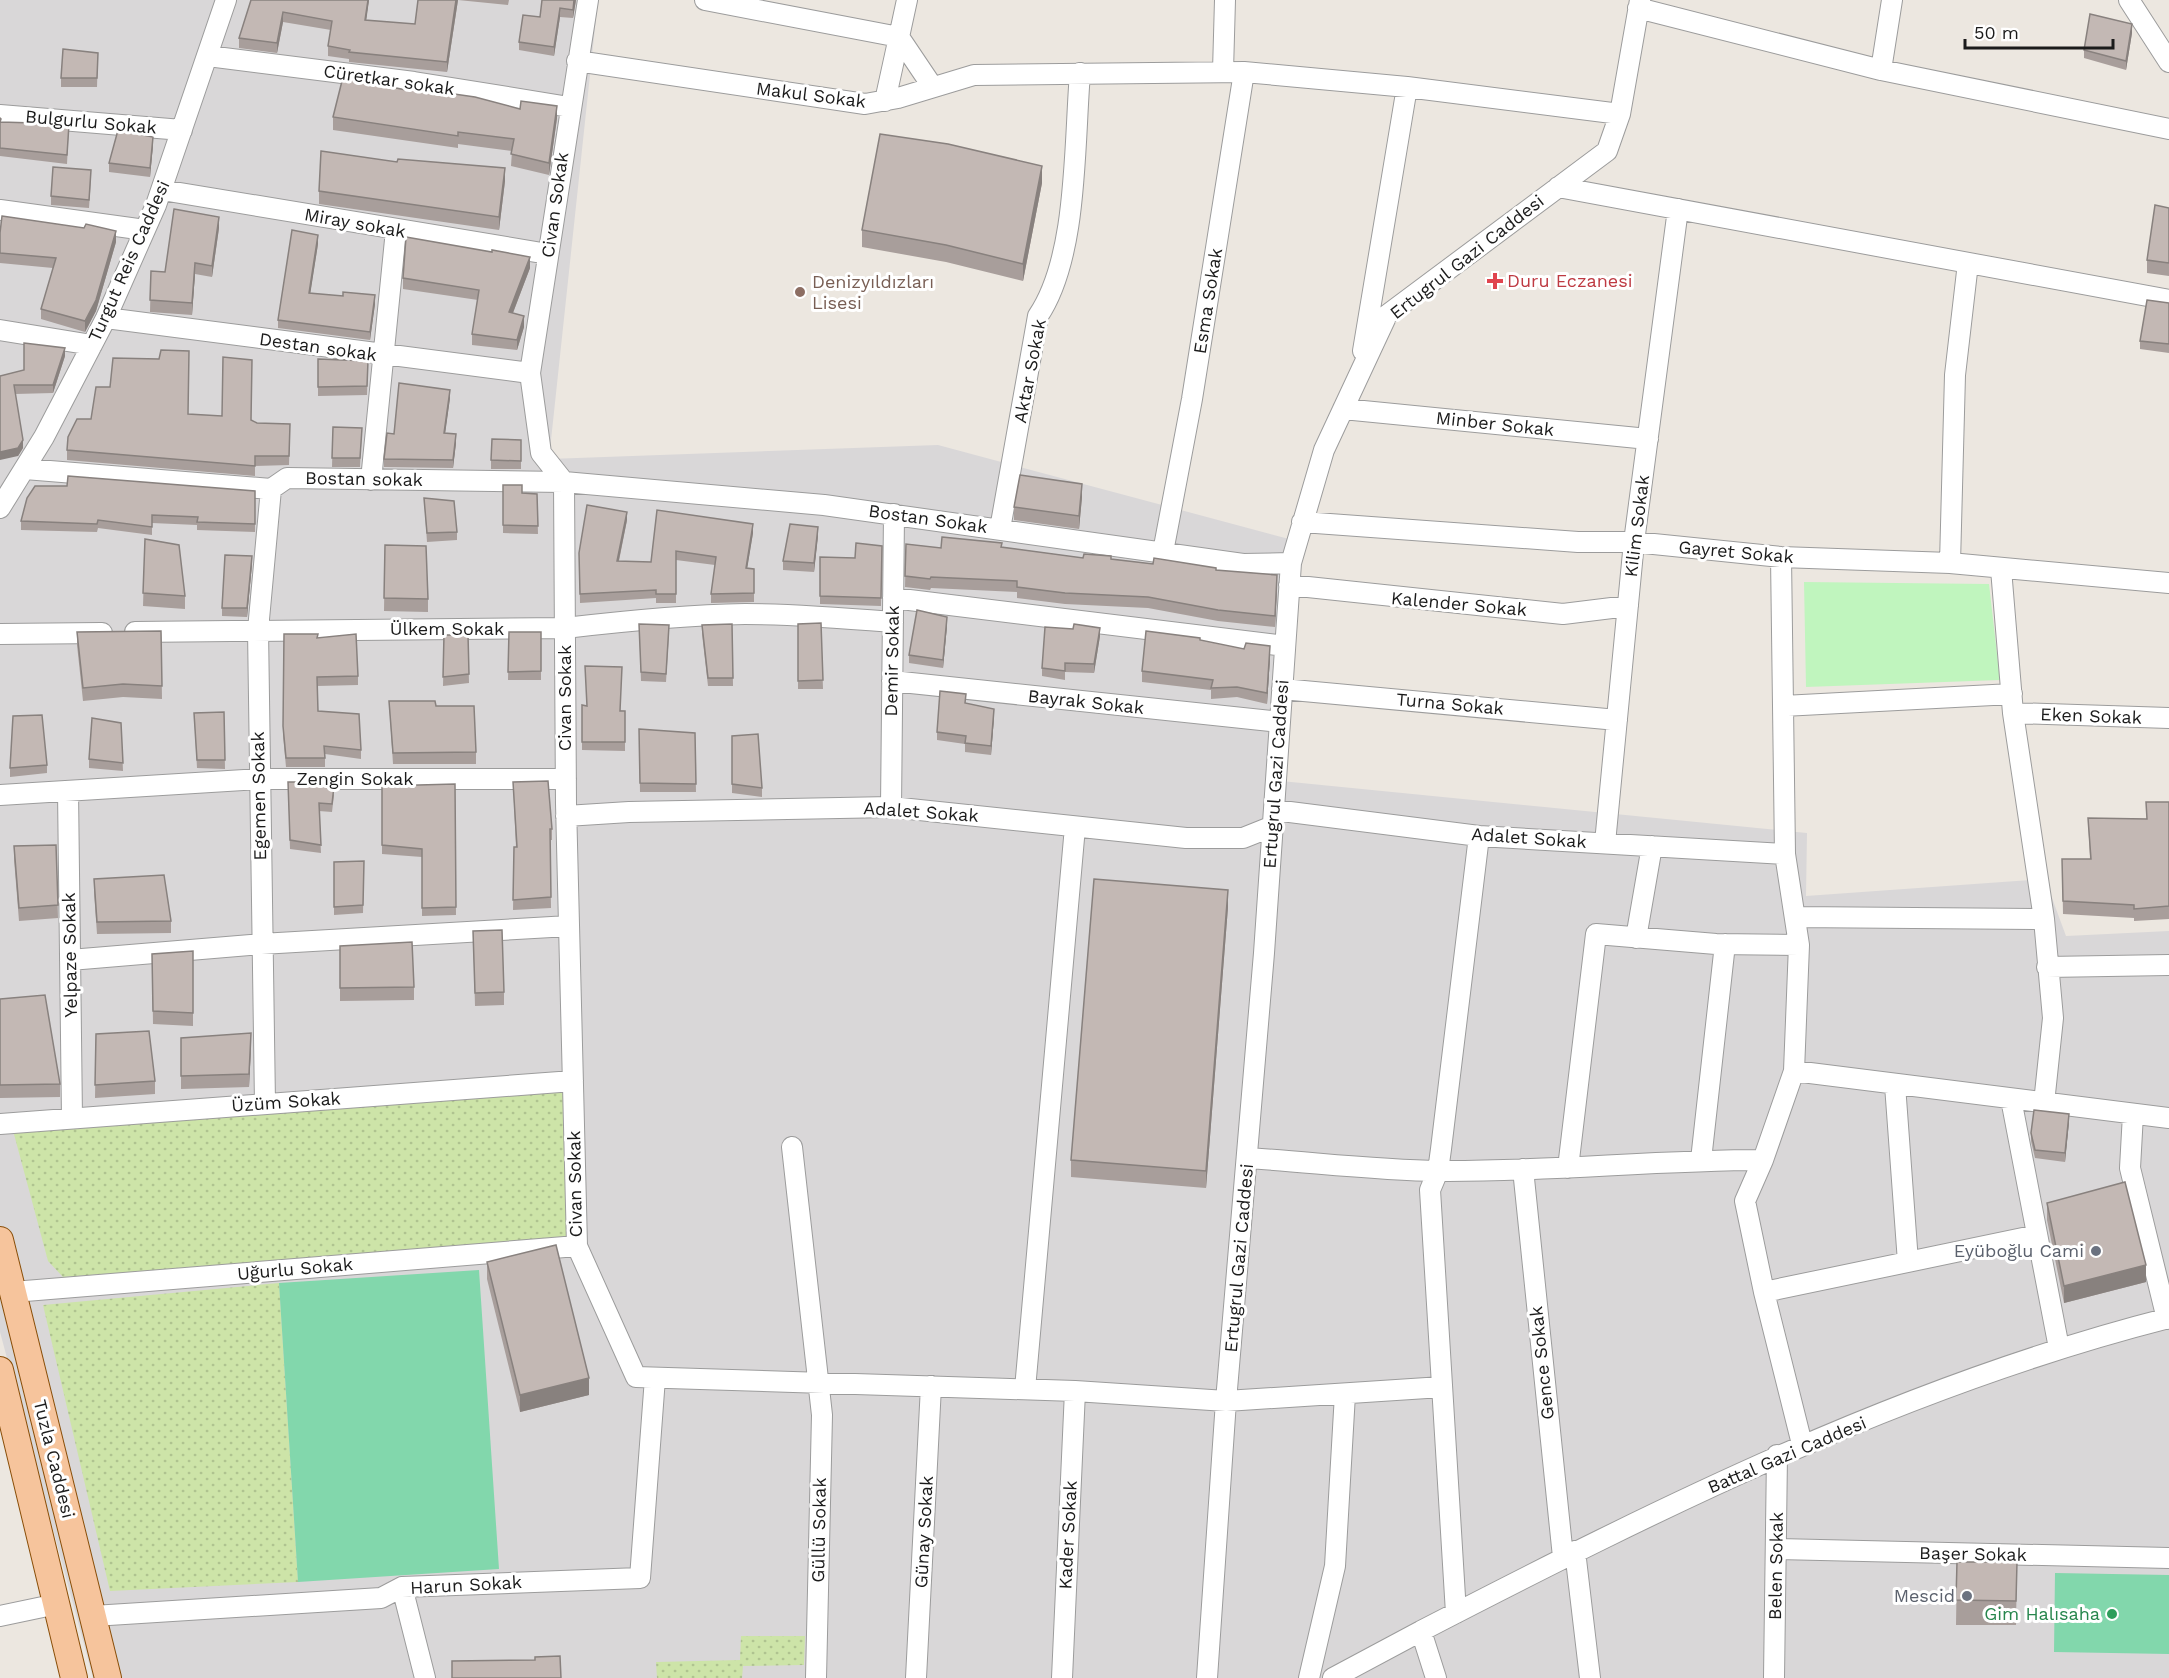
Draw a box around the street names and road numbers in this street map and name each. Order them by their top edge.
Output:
street label: Cüretkar sokak [322,60,456,99]
street label: Makul Sokak [755,77,867,112]
street label: Bulgurlu Sokak [24,105,158,138]
street label: Civan Sokak [537,151,572,259]
street label: Turgut Reis Caddesi [84,177,174,345]
street label: Ertugrul Gazi Caddesi [1386,190,1548,323]
street label: Miray sokak [303,203,407,242]
street label: Esma Sokak [1189,247,1226,355]
street label: Aktar Sokak [1009,317,1050,425]
street label: Destan sokak [258,328,378,365]
street label: Minber Sokak [1435,407,1555,440]
street label: Bostan sokak [305,467,423,490]
street label: Kilim Sokak [1620,474,1653,578]
street label: Bostan Sokak [867,500,989,537]
street label: Gayret Sokak [1678,536,1795,567]
street label: Kalender Sokak [1390,587,1528,620]
street label: Demir Sokak [880,605,903,717]
street label: Ülkem Sokak [390,618,504,639]
street label: Civan Sokak [554,645,575,751]
street label: Ertugrul Gazi Caddesi [1258,679,1293,869]
street label: Bayrak Sokak [1027,685,1145,718]
street label: Turna Sokak [1395,688,1505,719]
street label: Eken Sokak [2040,703,2142,728]
street label: Egemen Sokak [247,731,270,861]
street label: Zengin Sokak [297,768,413,789]
street label: Adalet Sokak [863,797,979,826]
street label: Adalet Sokak [1471,823,1587,852]
street label: Yelpaze Sokak [58,892,81,1018]
street label: Üzüm Sokak [231,1087,341,1116]
street label: Civan Sokak [563,1131,586,1237]
street label: Ertugrul Gazi Caddesi [1220,1163,1257,1353]
street label: Uğurlu Sokak [236,1253,354,1284]
street label: Gence Sokak [1525,1305,1558,1421]
street label: Tuzla Caddesi [30,1397,79,1520]
street label: Battal Gazi Caddesi [1704,1412,1869,1497]
street label: Günay Sokak [910,1475,937,1589]
street label: Güllü Sokak [807,1477,830,1583]
street label: Kader Sokak [1054,1480,1081,1590]
street label: Belen Sokak [1764,1512,1787,1620]
street label: Başer Sokak [1919,1542,2027,1565]
street label: Harun Sokak [410,1571,522,1598]

